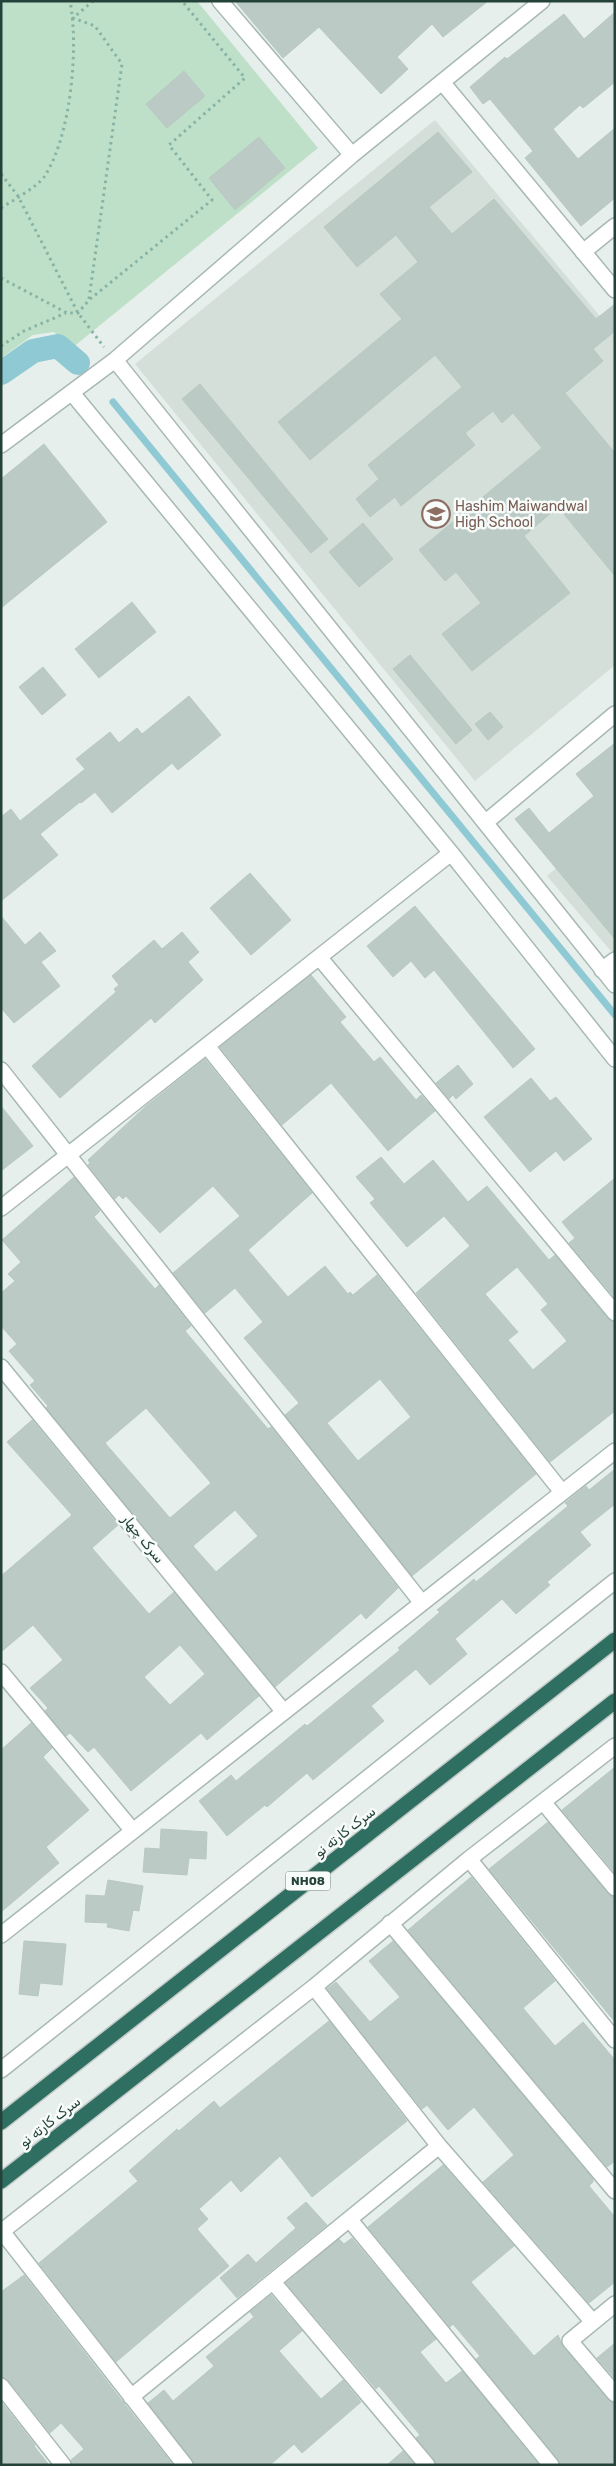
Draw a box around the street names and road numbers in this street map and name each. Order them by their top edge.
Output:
street label: سرک چهار [118,1510,168,1567]
street label: سرک کارته نو [311,1803,379,1861]
road number: NH08 [286,1872,330,1890]
street label: سرک کارته نو [16,2093,84,2151]

